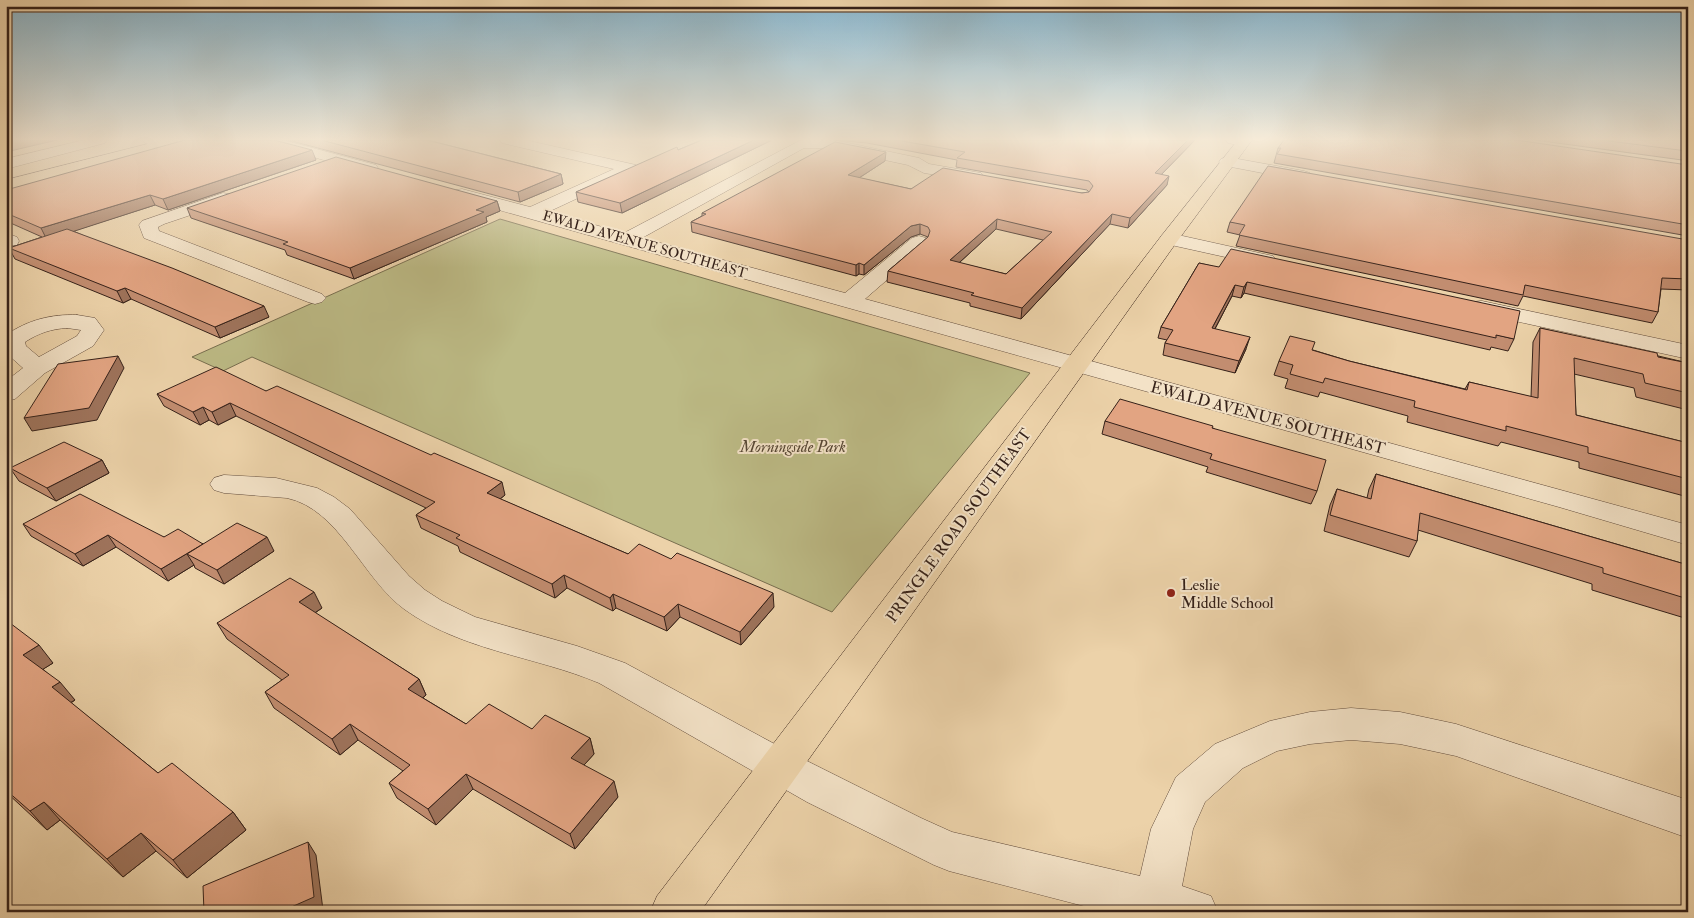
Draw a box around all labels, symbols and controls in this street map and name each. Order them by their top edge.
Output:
street label: EWALD AVENUE SOUTHEAST [541,207,750,282]
street label: EWALD AVENUE SOUTHEAST [1148,377,1387,459]
street label: PRINGLE ROAD SOUTHEAST [882,425,1036,626]
park label: Morningside Park [739,437,846,457]
place label: Leslie Middle School [1181,575,1274,613]
marker: Leslie Middle School [1165,587,1177,599]

